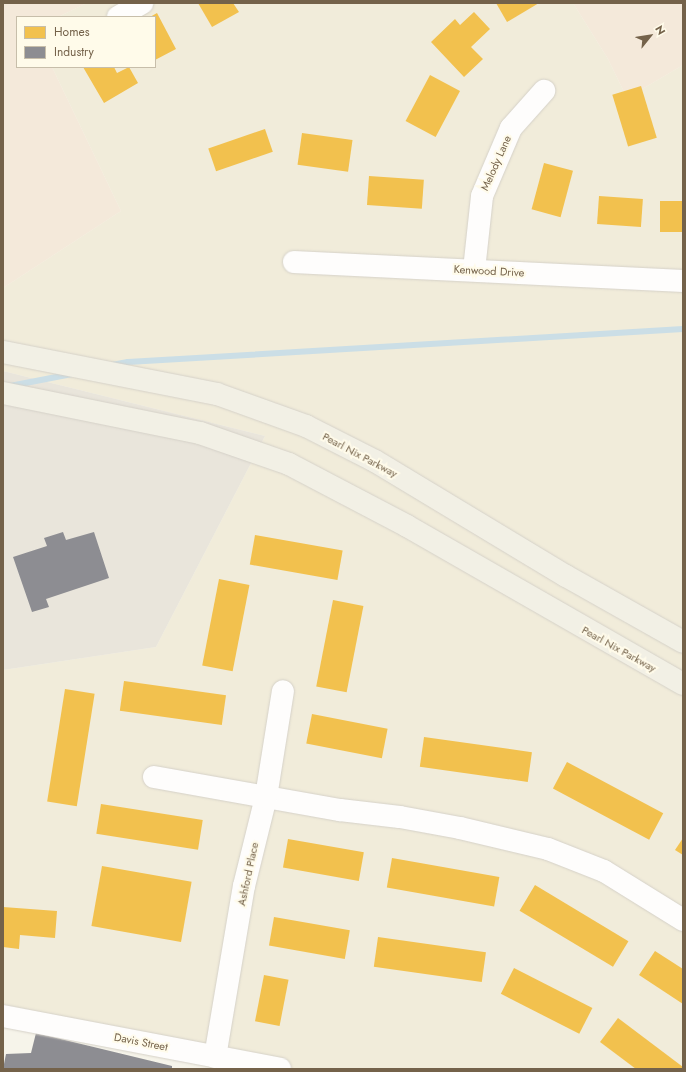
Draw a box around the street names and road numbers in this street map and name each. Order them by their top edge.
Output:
street label: Melody Lane [478,133,514,193]
street label: Kenwood Drive [453,263,525,279]
street label: Pearl Nix Parkway [320,430,400,480]
street label: Pearl Nix Parkway [580,623,658,675]
street label: Ashford Place [235,841,261,907]
street label: Davis Street [113,1030,169,1054]

